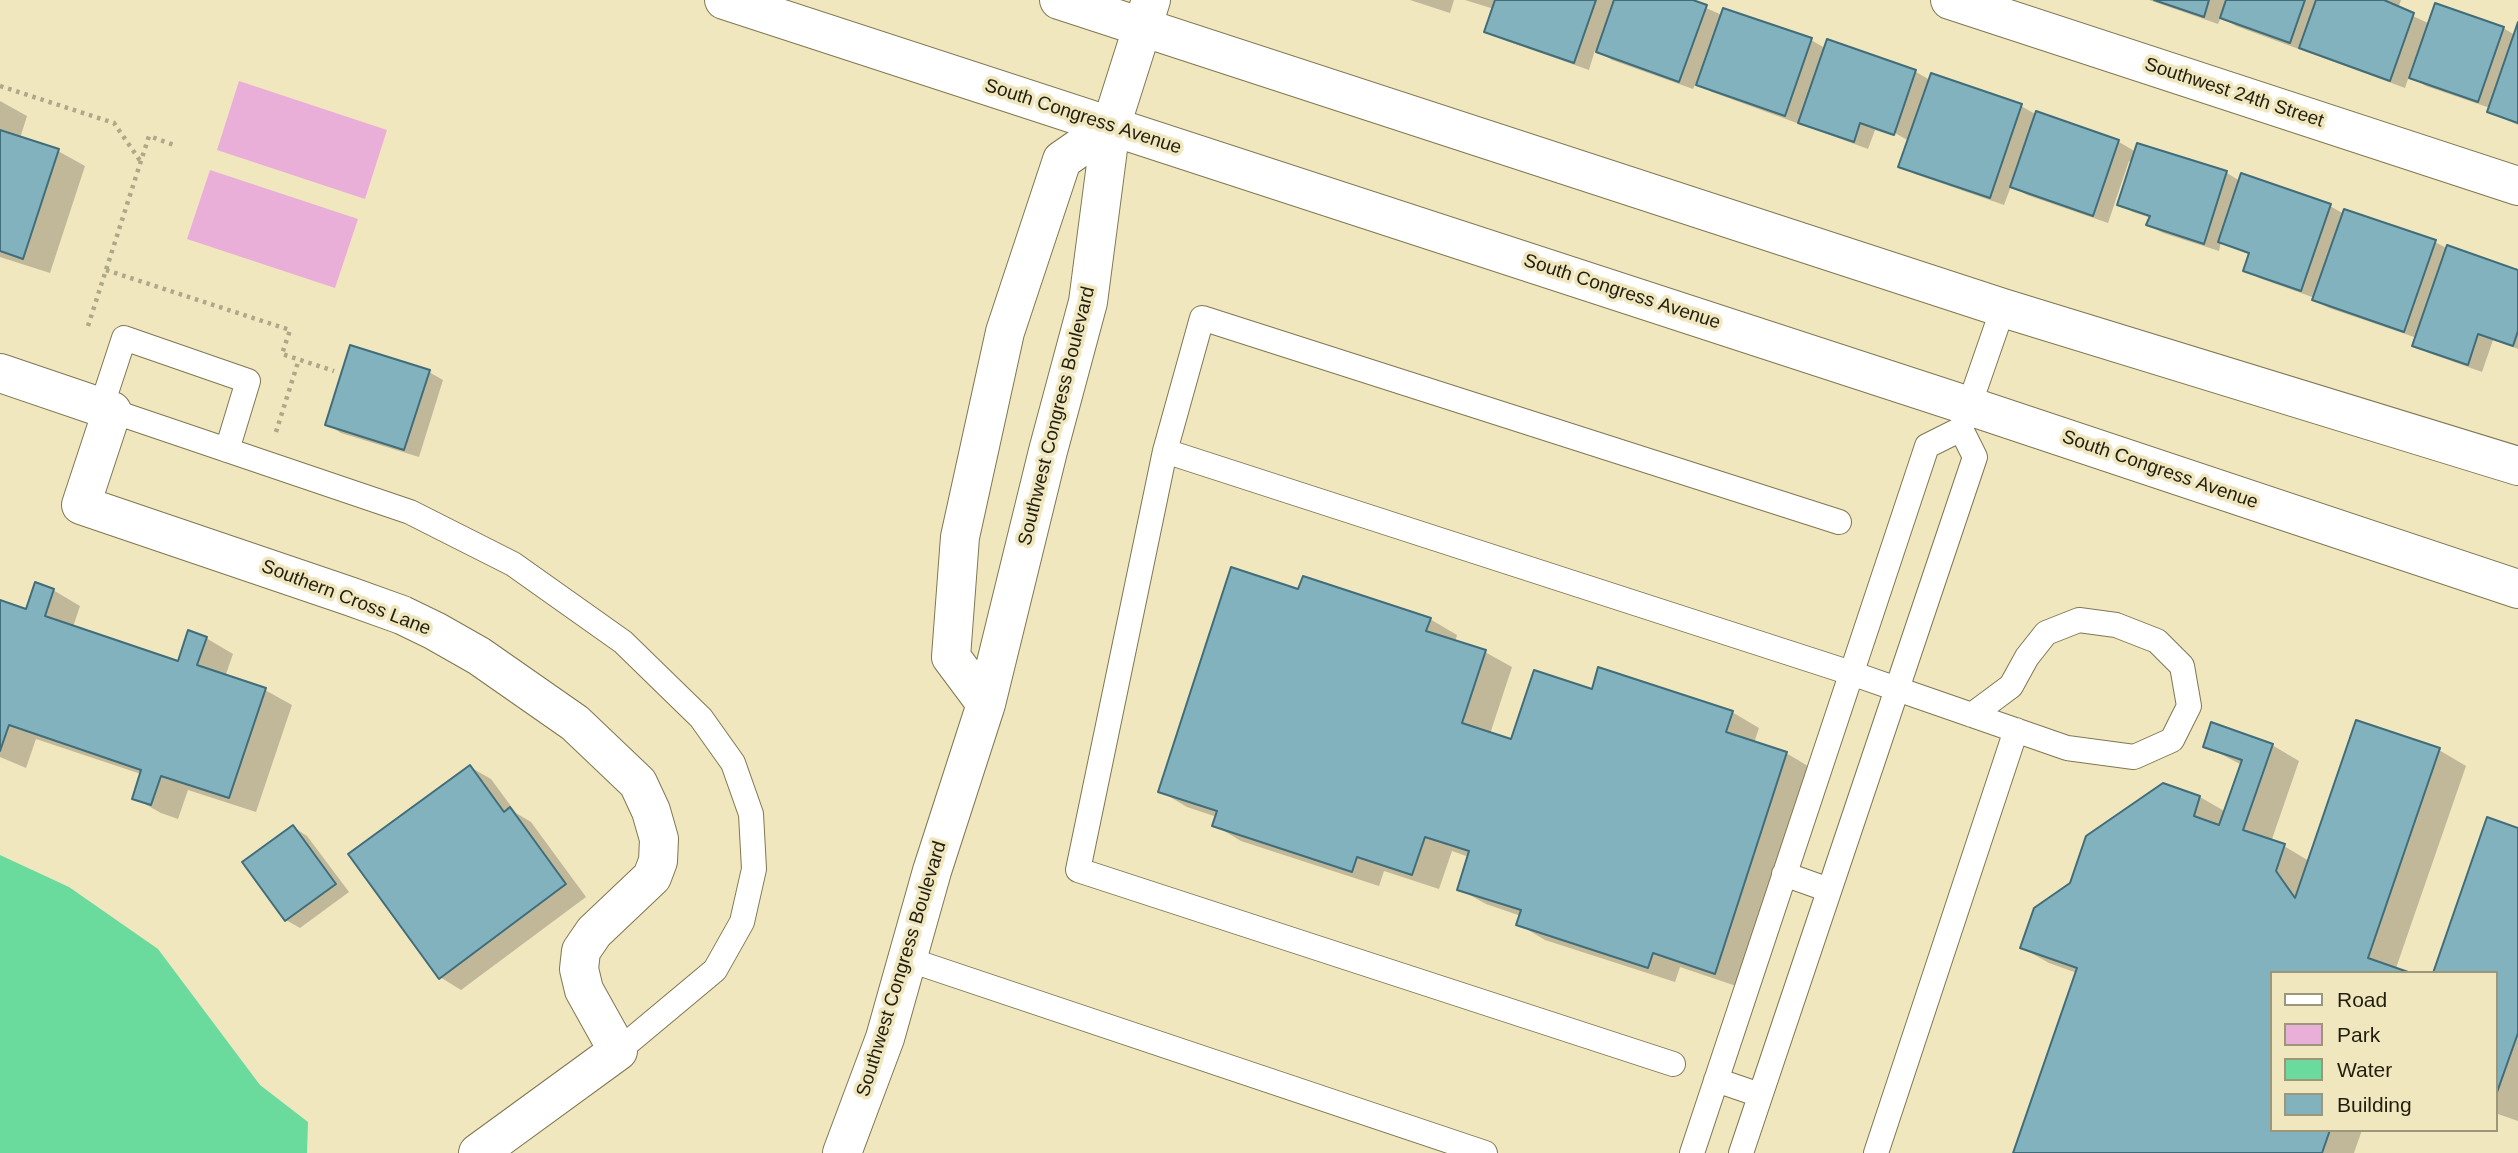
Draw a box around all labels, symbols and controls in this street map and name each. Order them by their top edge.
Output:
street label: Southwest 24th Street [2142,53,2326,133]
street label: South Congress Avenue [982,74,1184,160]
street label: South Congress Avenue [1521,249,1723,335]
street label: Southwest Congress Boulevard [1014,284,1100,548]
street label: South Congress Avenue [2059,426,2261,514]
street label: Southern Cross Lane [258,555,434,641]
street label: Southwest Congress Boulevard [852,838,952,1100]
legend [2270,971,2497,1132]
text: Road [2337,988,2387,1011]
text: Park [2337,1023,2380,1046]
text: Water [2337,1058,2392,1081]
text: Building [2337,1093,2412,1116]

